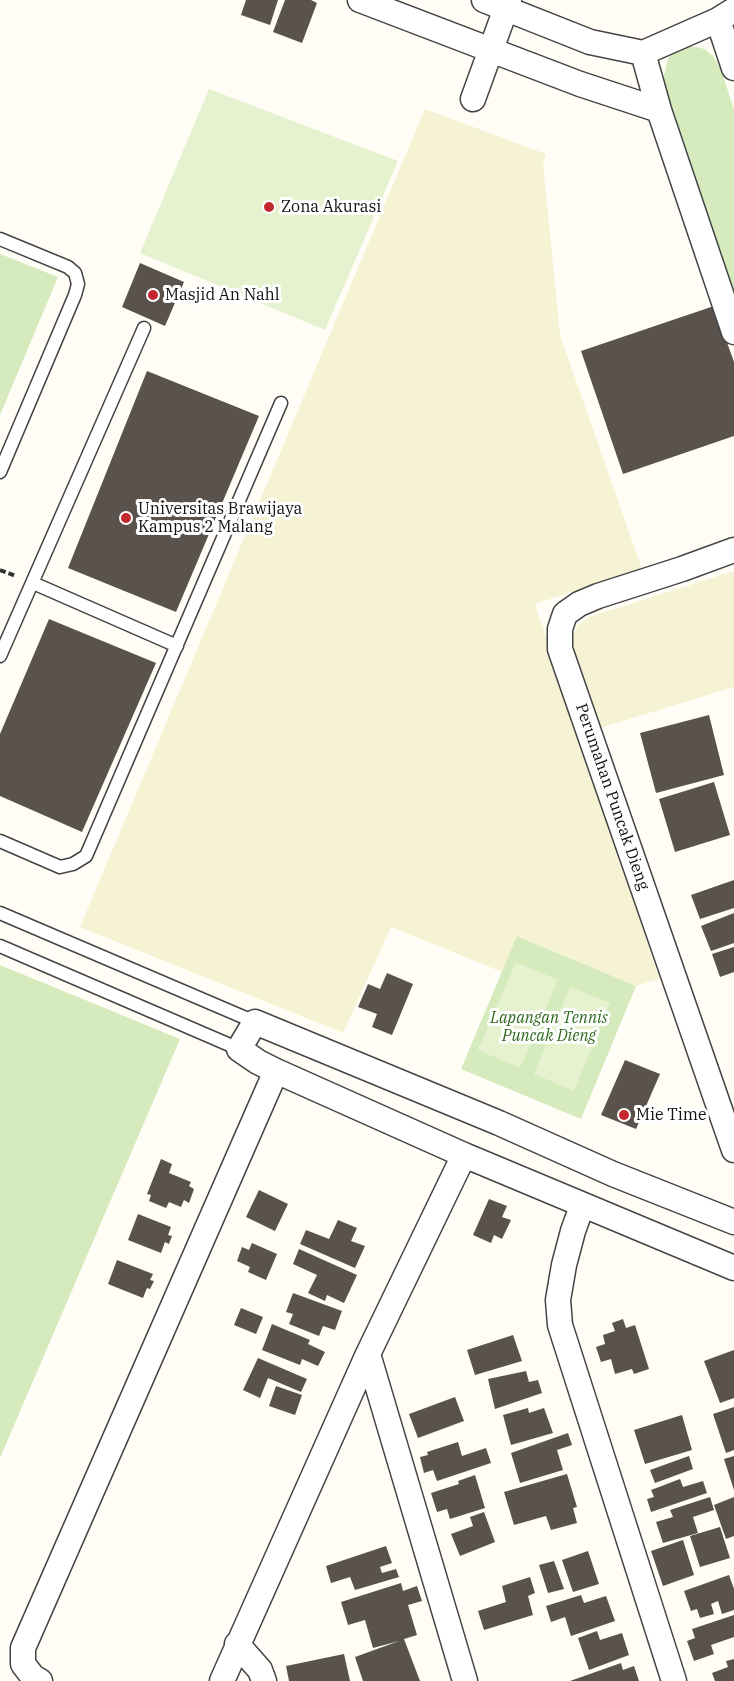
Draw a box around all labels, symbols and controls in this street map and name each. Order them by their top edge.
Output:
place label: Zona Akurasi [281,197,381,217]
marker: Zona Akurasi [262,200,276,214]
place label: Masjid An Nahl [165,285,280,305]
marker: Masjid An Nahl [146,288,160,302]
place label: Universitas Brawijaya Kampus 2 Malang [138,499,302,537]
marker: Universitas Brawijaya Kampus 2 Malang [119,511,133,525]
street label: Perumahan Puncak Dieng [571,701,653,893]
park label: Lapangan Tennis Puncak Dieng [490,1008,608,1046]
place label: Mie Time [636,1105,707,1125]
marker: Mie Time [617,1108,631,1122]

